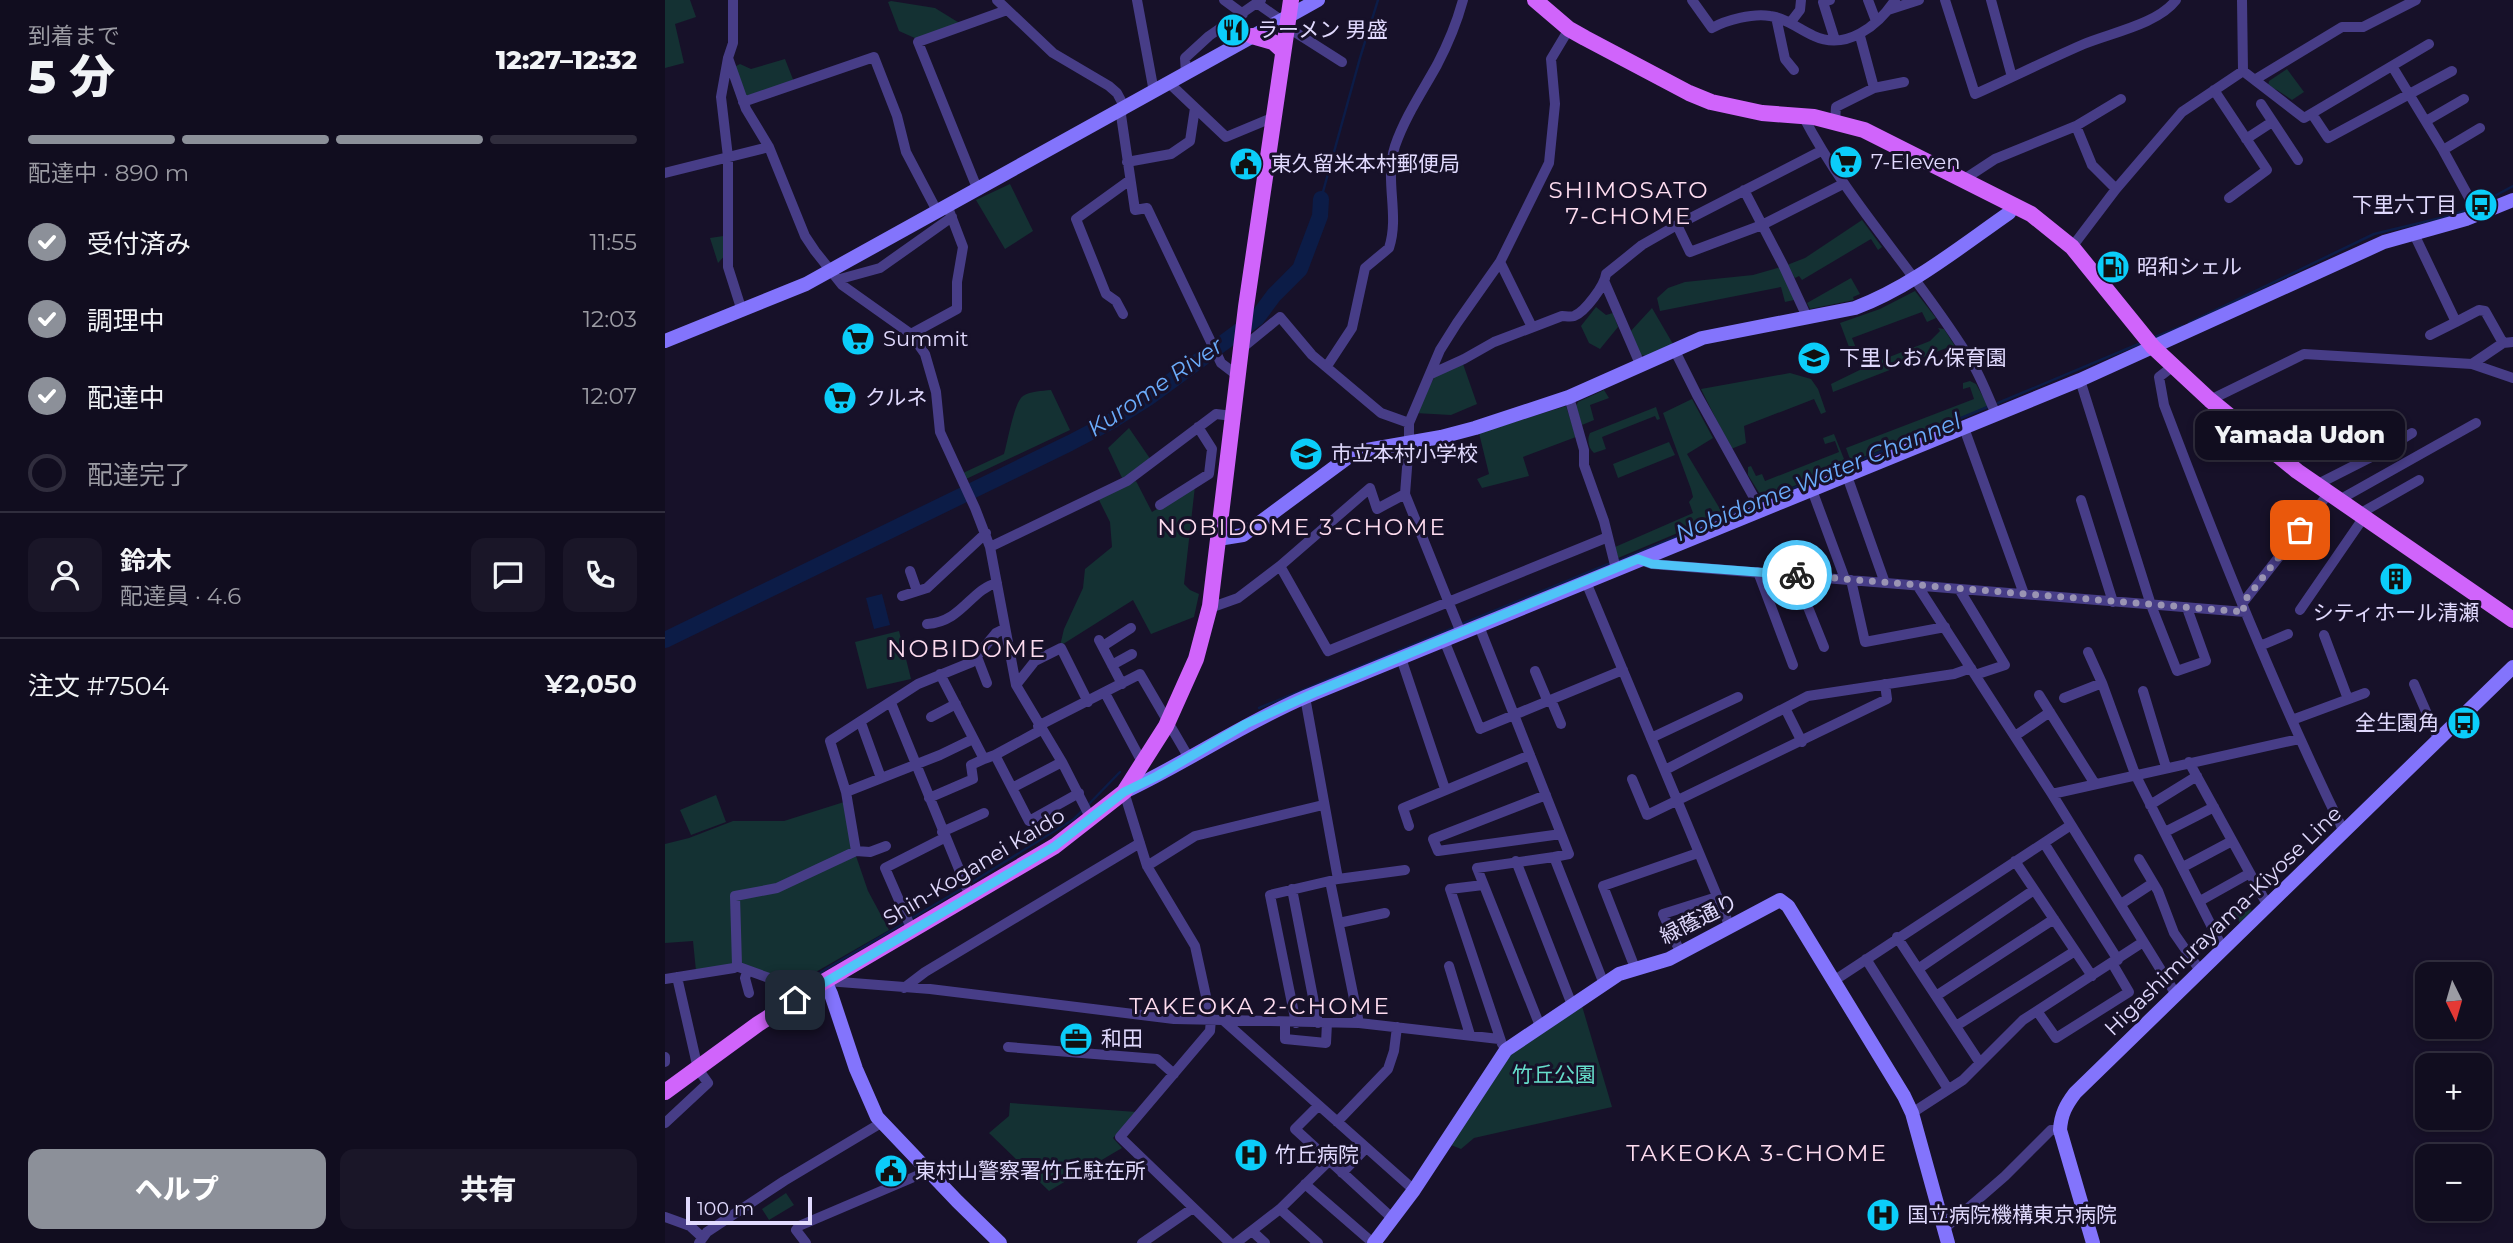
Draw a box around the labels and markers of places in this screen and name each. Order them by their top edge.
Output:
restaurant icon: ラーメン 男盛 [1214,11,1252,49]
place label: ラーメン 男盛 [1257,17,1388,42]
supermarket icon: 7-Eleven [1827,143,1865,181]
public building icon: 東久留米本村郵便局 [1227,145,1265,183]
place label: 7-Eleven [1871,149,1960,174]
place label: 東久留米本村郵便局 [1271,151,1460,176]
bus stop icon: 下里六丁目 [2462,186,2500,224]
place label: 下里六丁目 [2352,192,2457,217]
fuel station icon: 昭和シェル [2094,248,2132,286]
place label: 昭和シェル [2137,254,2242,279]
supermarket icon: Summit [839,320,877,358]
place label: Summit [883,326,969,351]
school or university icon: 下里しおん保育園 [1795,339,1833,377]
place label: 下里しおん保育園 [1839,345,2007,370]
supermarket icon: クルネ [821,379,859,417]
place label: クルネ [865,385,927,410]
callout: Yamada Udon [2195,411,2405,460]
school or university icon: 市立本村小学校 [1287,435,1325,473]
place label: 市立本村小学校 [1331,441,1478,466]
pin [2270,500,2330,560]
building icon: シティホール清瀬 [2377,560,2415,598]
place label: シティホール清瀬 [2313,600,2479,625]
bus stop icon: 全生園角 [2445,704,2483,742]
place label: 全生園角 [2355,710,2439,735]
pin [765,970,825,1030]
office icon: 和田 [1057,1020,1095,1058]
place label: 和田 [1101,1026,1143,1051]
hospital icon: 竹丘病院 [1232,1136,1270,1174]
place label: 竹丘病院 [1275,1142,1359,1167]
public building icon: 東村山警察署竹丘駐在所 [872,1152,910,1190]
place label: 東村山警察署竹丘駐在所 [915,1158,1146,1183]
hospital icon: 国立病院機構東京病院 [1864,1196,1902,1234]
place label: 国立病院機構東京病院 [1907,1202,2117,1227]

